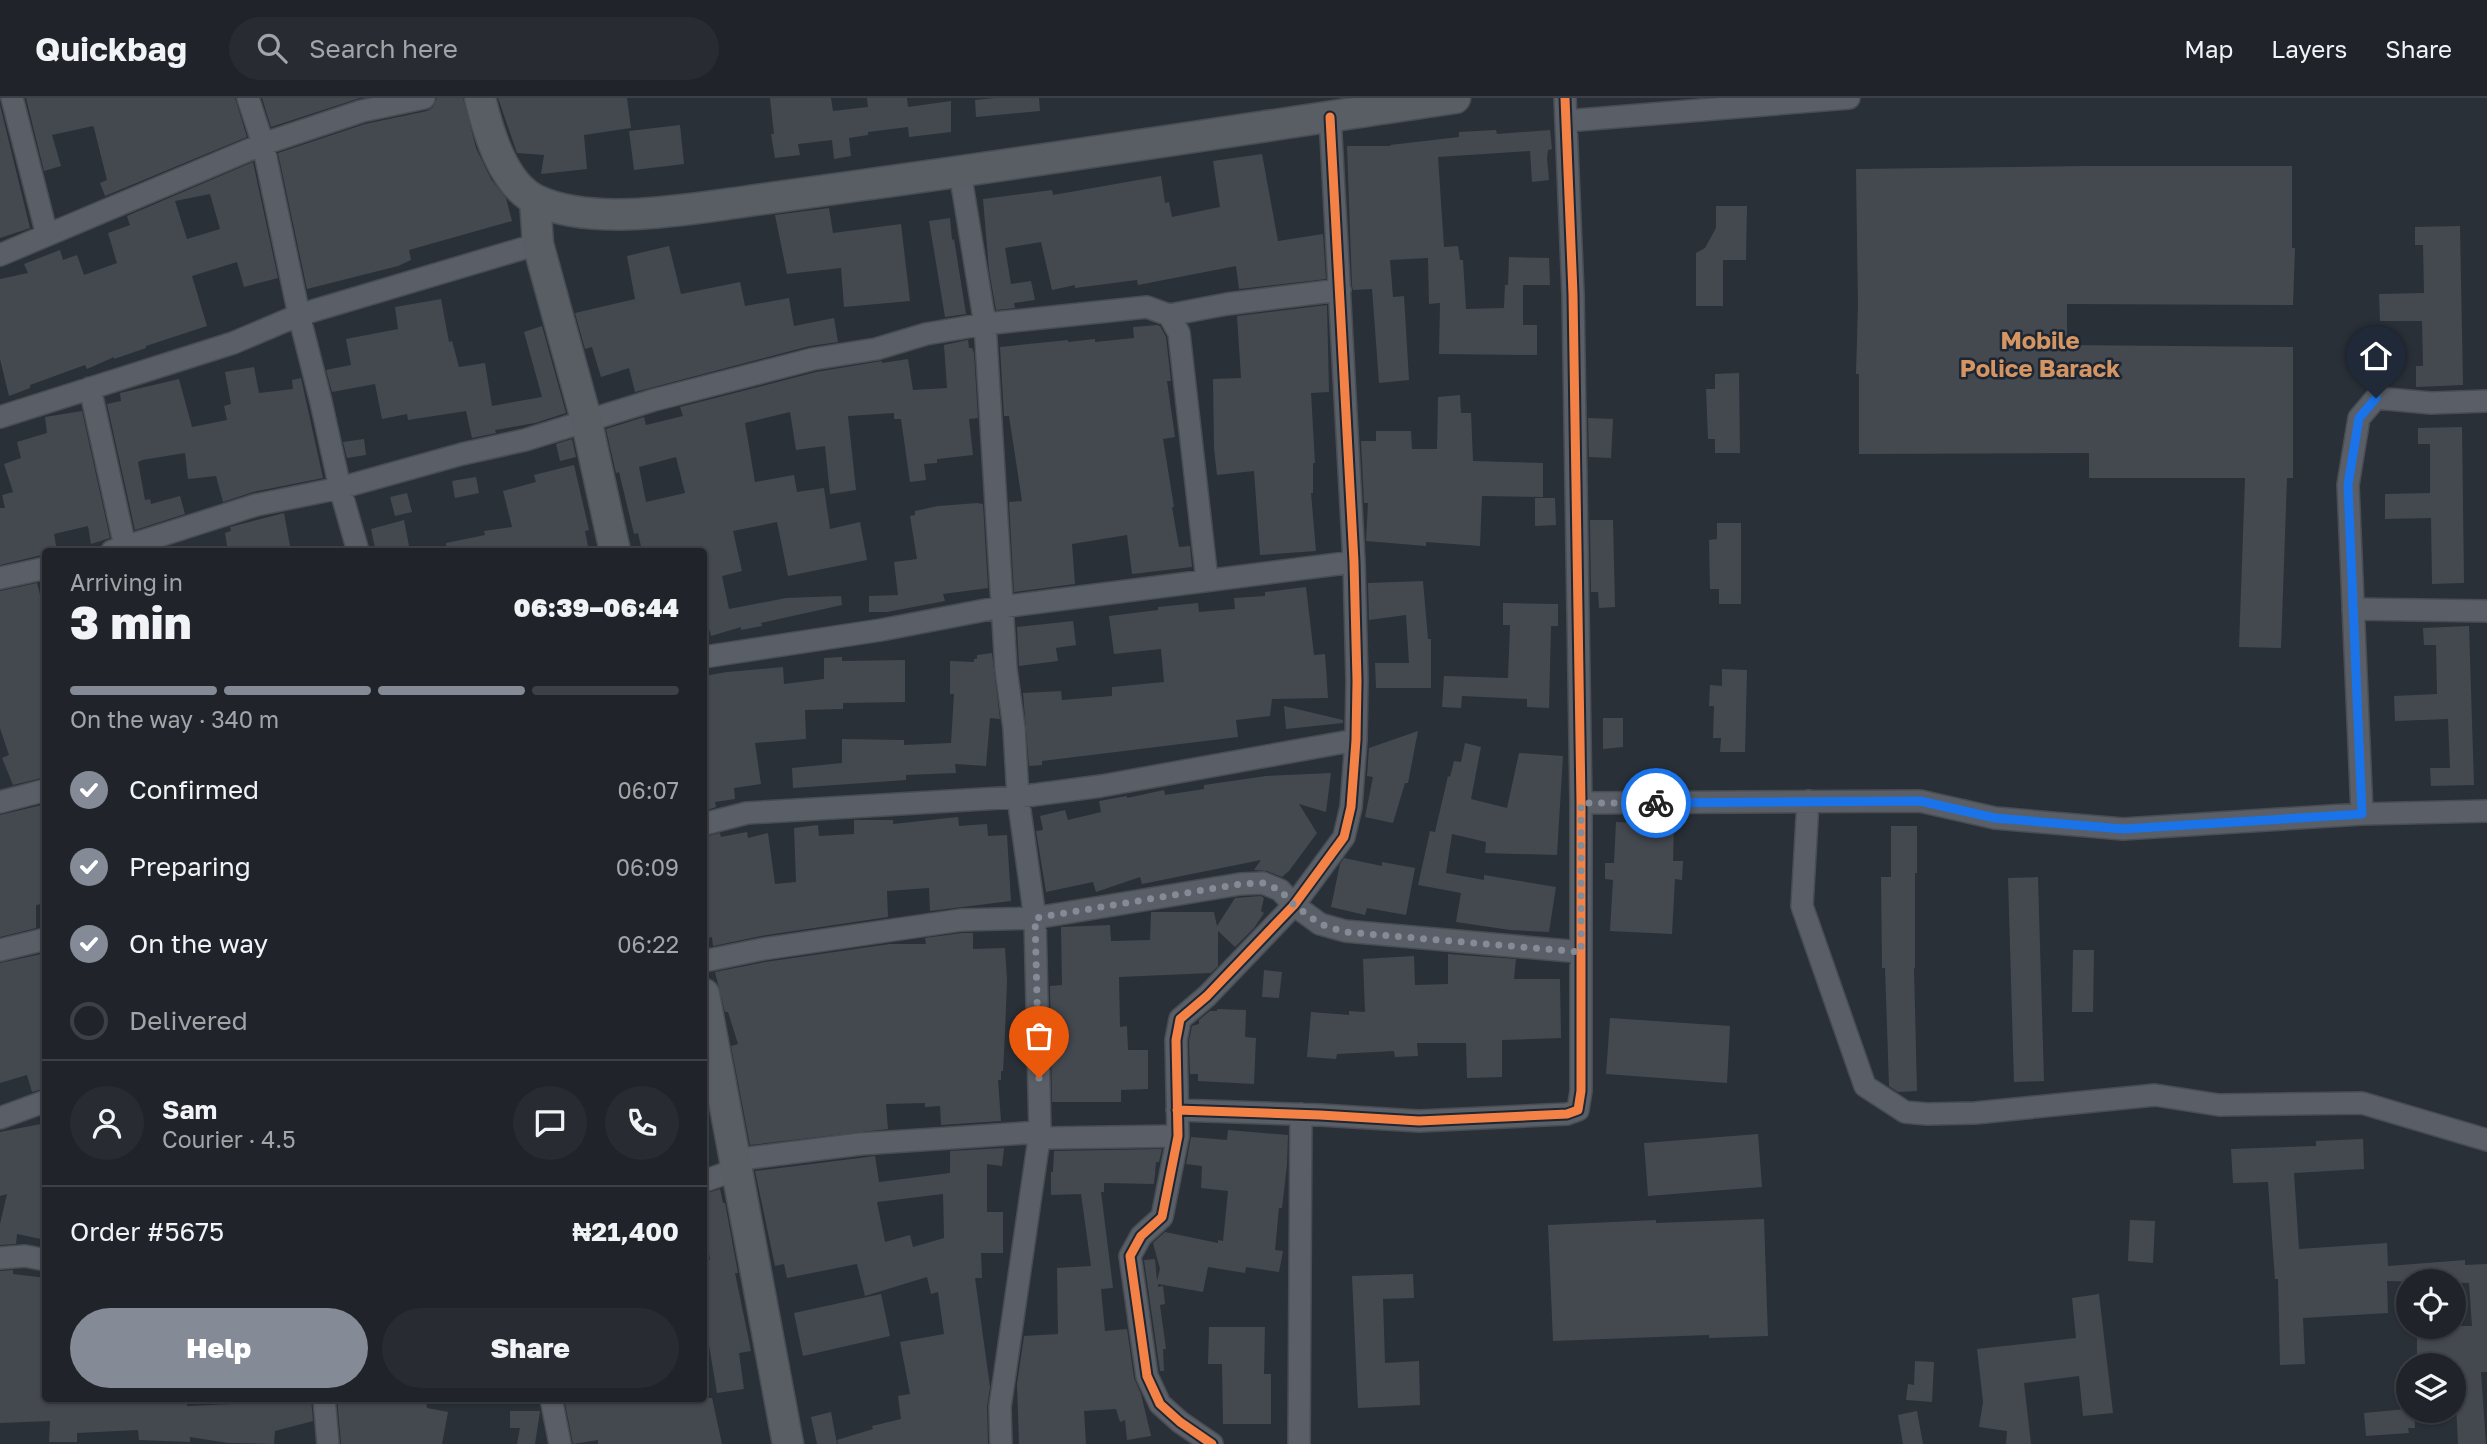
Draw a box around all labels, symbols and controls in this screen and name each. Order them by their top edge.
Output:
search box [229,17,719,80]
text: Quickbag [35,29,187,68]
icon: search [253,29,291,67]
text: Search here [309,33,458,64]
text: Map [2184,34,2233,63]
text: Layers [2271,34,2347,63]
text: Share [2385,34,2452,63]
district label: Mobile Police Barack [1960,325,2120,382]
pin [2346,326,2406,398]
icon: home [2357,337,2395,375]
text: Arriving in [70,568,183,596]
text: 06:39–06:44 [514,592,679,623]
text: 3 min [70,594,192,649]
text: On the way · 340 m [70,705,279,733]
courier [1621,768,1691,838]
icon: check [70,771,108,809]
text: Confirmed [129,774,259,805]
text: 06:07 [617,776,679,804]
icon: bike [1637,784,1675,822]
icon: check [70,848,108,886]
text: Preparing [129,851,251,882]
text: 06:09 [616,853,679,881]
icon: check [70,925,108,963]
text: On the way [129,928,268,959]
text: 06:22 [617,930,679,958]
text: Delivered [129,1005,248,1036]
pin [1009,1006,1069,1078]
icon: bag [1020,1017,1058,1055]
button: person [70,1086,144,1160]
button: chat [513,1086,587,1160]
button: phone [605,1086,679,1160]
text: Sam [162,1094,217,1125]
text: Courier · 4.5 [162,1125,295,1153]
text: Order #5675 [70,1216,224,1247]
text: ₦21,400 [573,1216,679,1247]
map controls [2396,1269,2466,1423]
button: locate [2396,1269,2466,1339]
button: Help [70,1308,368,1388]
button: Share [382,1308,679,1388]
button: layers [2396,1353,2466,1423]

